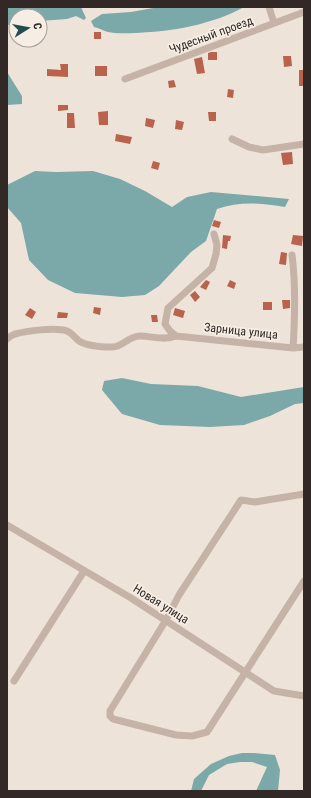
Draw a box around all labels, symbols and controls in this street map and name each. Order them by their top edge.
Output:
north arrow [8,8,48,48]
street label: Чудесный проезд [167,13,255,57]
text: С [30,22,44,31]
street label: Зарница улица [204,320,279,342]
street label: Новая улица [131,581,192,627]

